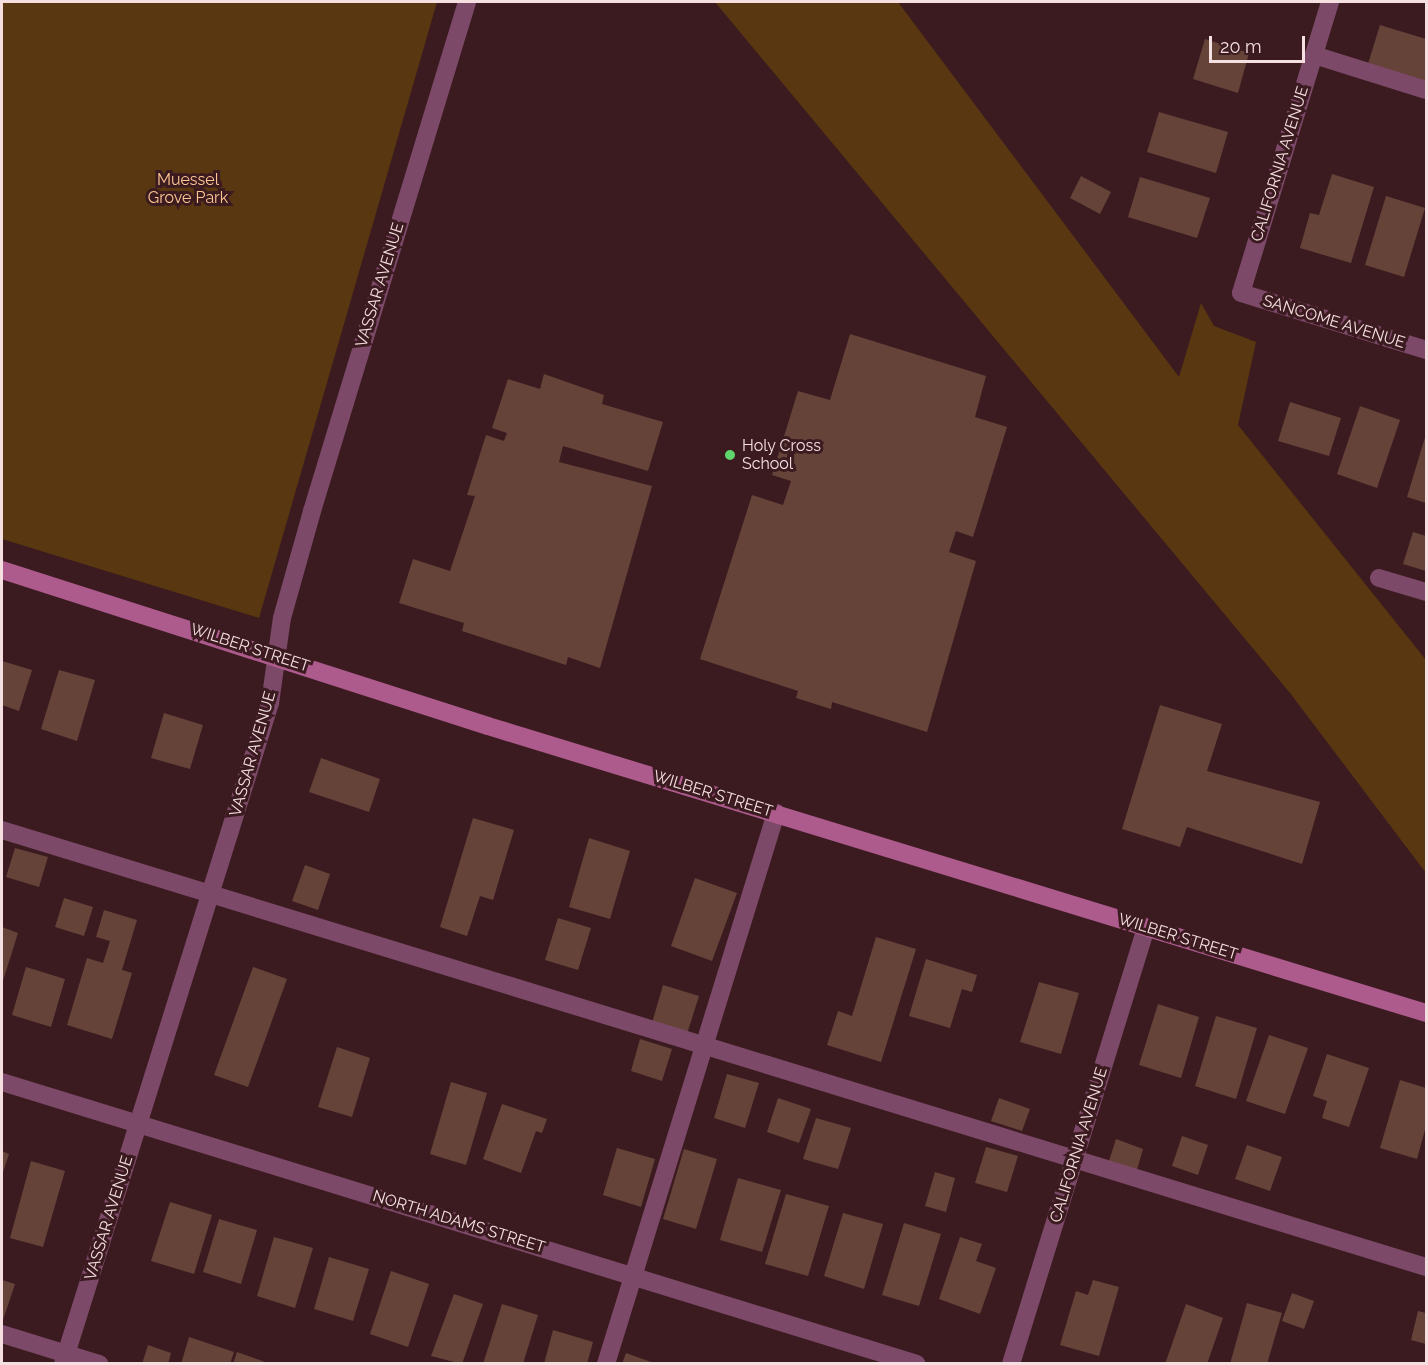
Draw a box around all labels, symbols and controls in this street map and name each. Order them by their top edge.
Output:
scale bar [1212,24,1308,62]
text: 20 m [1220,36,1262,57]
street label: CALIFORNIA AVENUE [1247,84,1313,244]
park label: Muessel Grove Park [148,170,228,208]
street label: VASSAR AVENUE [352,220,408,350]
street label: SANCOME AVENUE [1260,291,1408,353]
place label: Holy Cross School [742,436,821,474]
marker: Holy Cross School [723,448,737,462]
street label: WILBER STREET [188,620,312,676]
street label: VASSAR AVENUE [226,689,280,819]
street label: WILBER STREET [651,767,775,821]
street label: WILBER STREET [1116,910,1240,964]
street label: CALIFORNIA AVENUE [1046,1065,1112,1225]
street label: VASSAR AVENUE [81,1153,137,1283]
street label: NORTH ADAMS STREET [370,1187,548,1257]

